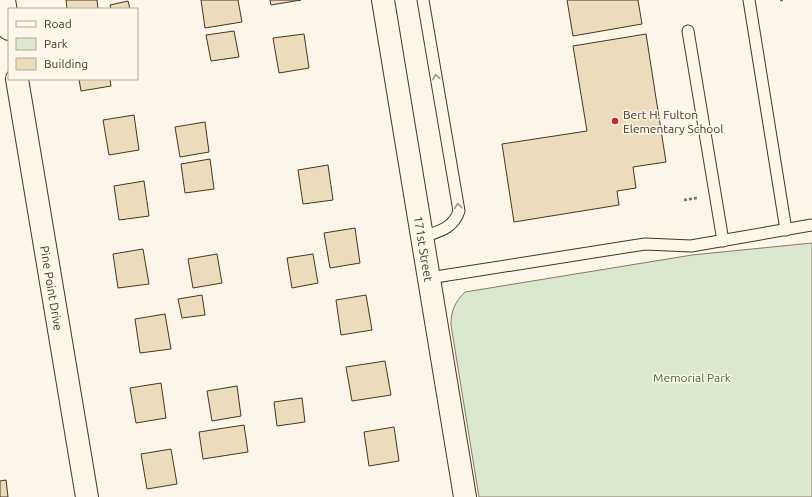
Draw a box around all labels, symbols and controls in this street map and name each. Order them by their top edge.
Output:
legend [8,8,138,80]
text: Road [44,17,72,30]
text: Park [44,37,68,50]
text: Building [44,57,88,70]
one-way arrow [432,74,441,81]
place label: Bert H. Fulton Elementary School [623,108,723,135]
marker: Bert H. Fulton Elementary School [610,116,620,126]
one-way arrow [453,202,462,209]
street label: 171st Street [412,215,436,283]
street label: Pine Point Drive [38,245,66,332]
park label: Memorial Park [653,371,731,384]

